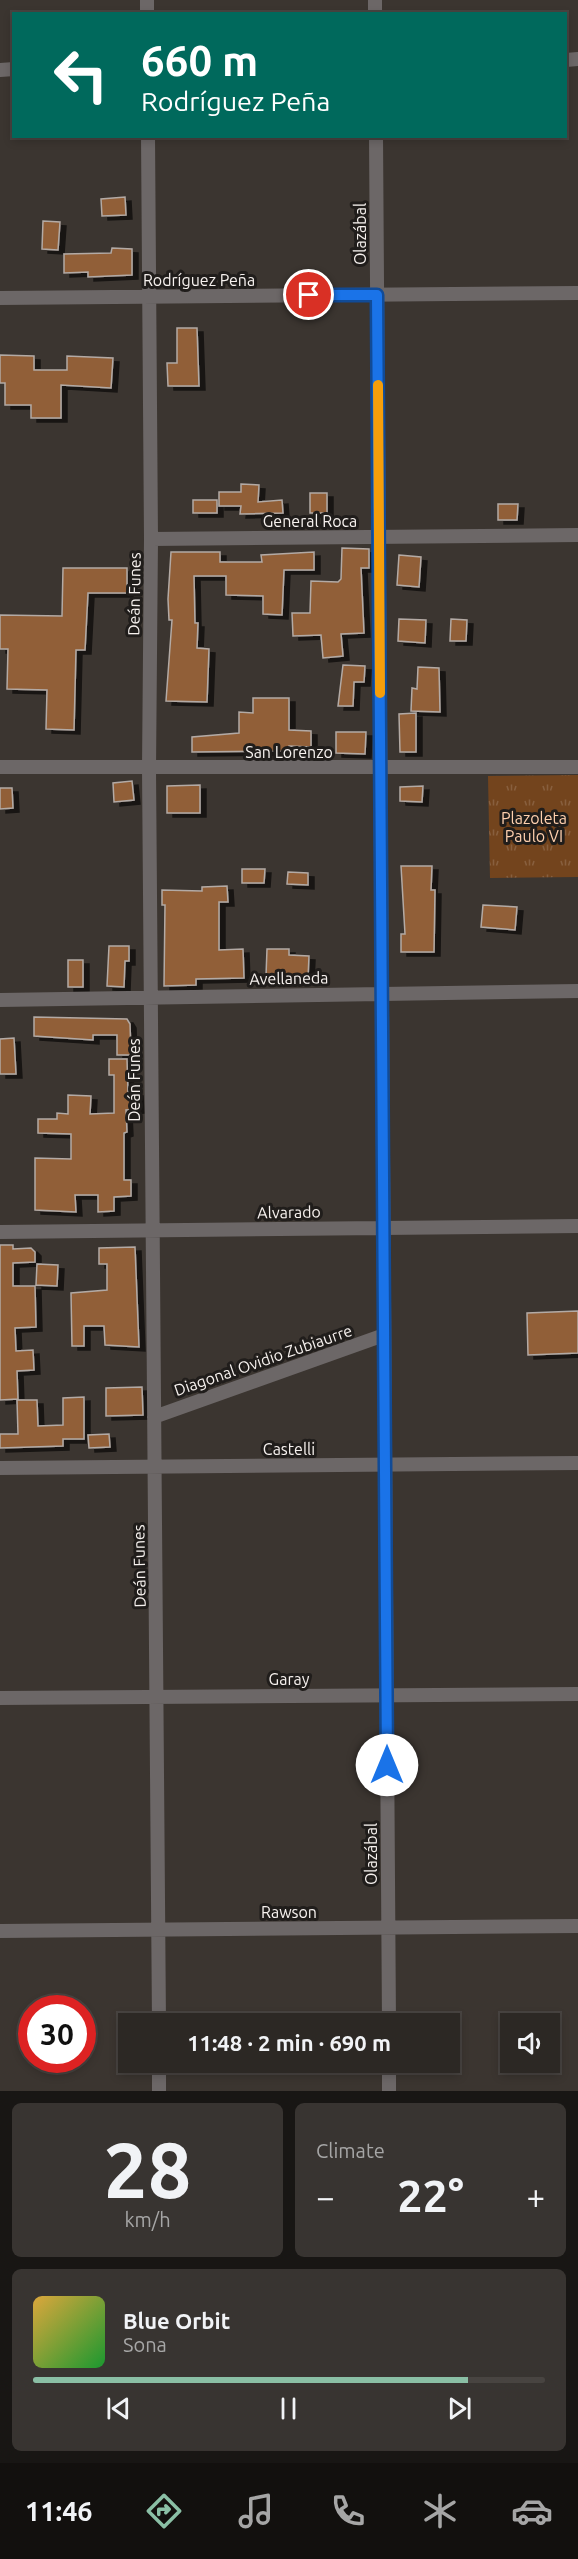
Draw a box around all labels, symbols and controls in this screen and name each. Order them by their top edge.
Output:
icon: left [42,36,120,114]
text: 660 m [141,37,258,84]
text: Rodríguez Peña [141,86,330,116]
street label: Olazábal [351,203,369,265]
pin [283,269,334,320]
street label: Rodríguez Peña [143,271,255,289]
icon: arrive [292,278,325,311]
street label: General Roca [263,512,357,530]
street label: Deán Funes [124,552,144,636]
street label: San Lorenzo [245,743,333,761]
park label: Plazoleta Paulo VI [501,809,567,845]
street label: Avellaneda [249,968,329,988]
street label: Deán Funes [125,1038,143,1122]
street label: Alvarado [257,1202,321,1222]
street label: Diagonal Ovidio Zubiaurre [172,1321,354,1399]
street label: Castelli [263,1440,315,1458]
street label: Deán Funes [129,1524,149,1608]
street label: Garay [269,1670,310,1688]
position arrow [355,1733,419,1797]
street label: Olazábal [362,1823,380,1885]
street label: Rawson [261,1903,317,1921]
speed limit sign: 30 [18,1995,96,2073]
map controls [500,2013,560,2073]
button: sound [500,2013,560,2073]
text: 11:48 · 2 min · 690 m [187,2030,391,2055]
text: 28 [104,2125,191,2213]
text: Climate [316,2139,385,2162]
text: 22° [397,2170,464,2221]
text: − [316,2178,335,2215]
text: + [526,2178,545,2215]
text: km/h [124,2208,171,2231]
text: Blue Orbit [123,2308,230,2333]
text: Sona [123,2333,167,2356]
icon: previous [102,2392,135,2425]
icon: pause [272,2392,305,2425]
icon: next [443,2392,476,2425]
icon: directions [143,2490,185,2532]
icon: music [235,2490,277,2532]
icon: phone [327,2490,369,2532]
icon: climate [419,2490,461,2532]
icon: car [511,2490,553,2532]
text: 11:46 [25,2496,93,2526]

